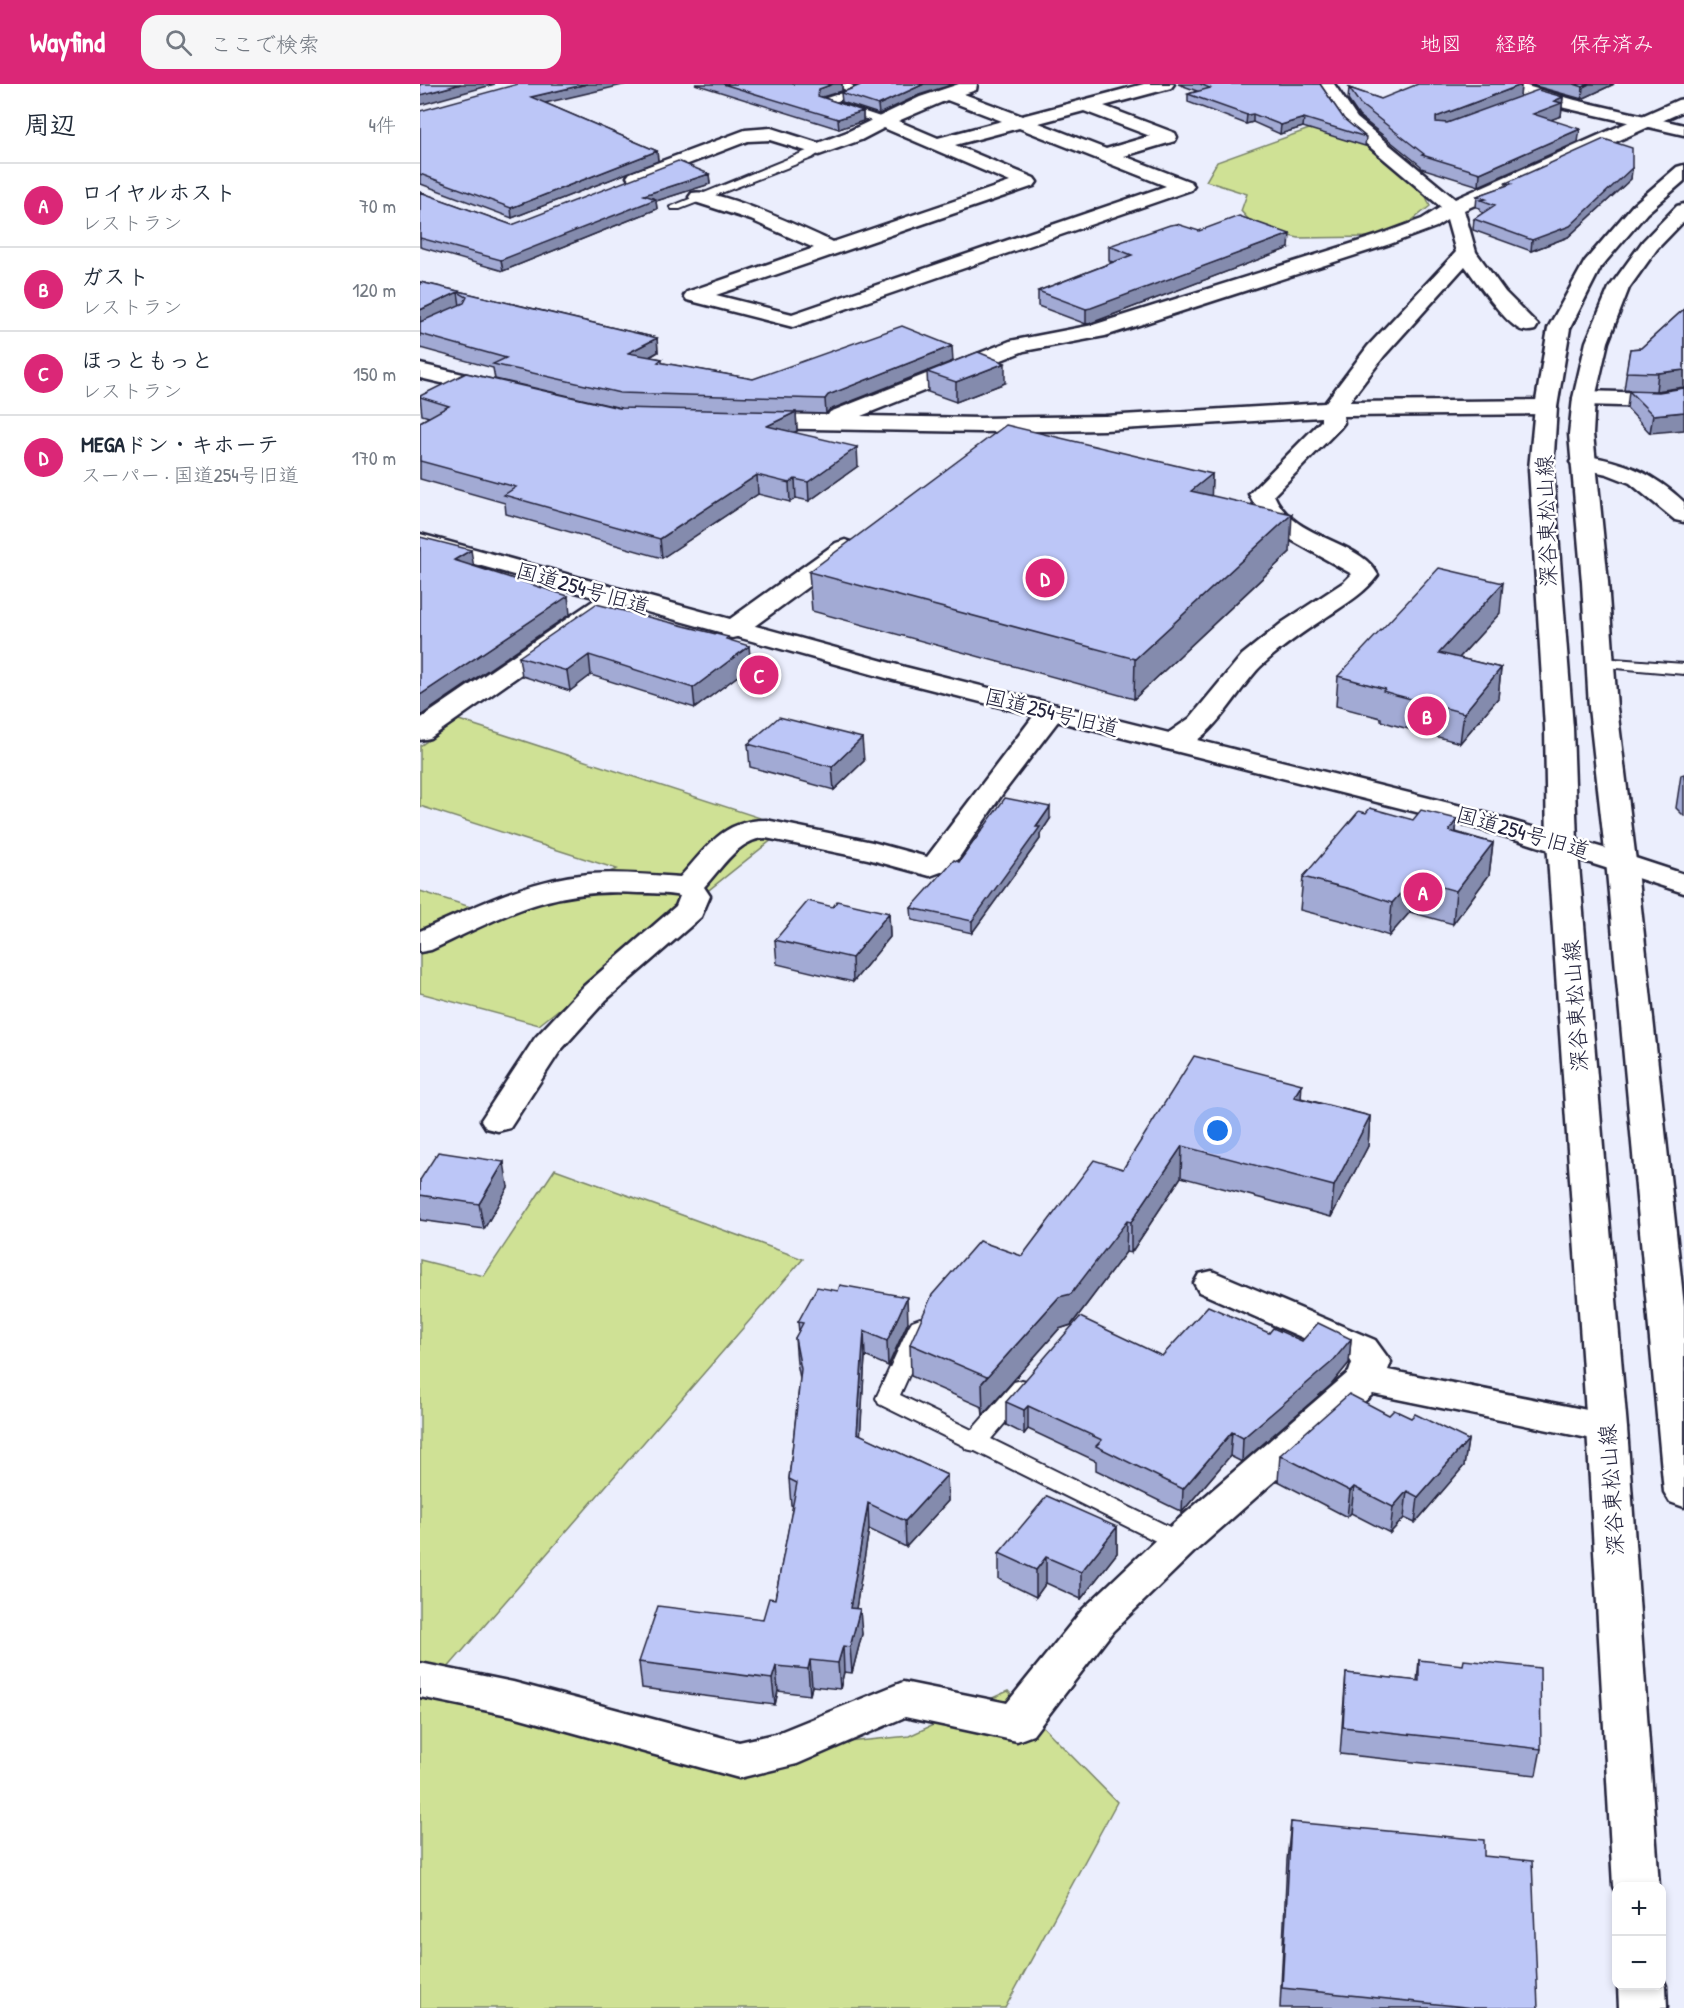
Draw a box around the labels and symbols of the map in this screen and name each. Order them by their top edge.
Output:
street label: 深谷東松山線 [1529,455,1563,587]
street label: 国道254号旧道 [513,555,653,621]
pin: D [1026,556,1064,600]
pin: C [740,652,778,698]
street label: 国道254号旧道 [981,681,1123,743]
pin: B [1408,694,1446,738]
street label: 国道254号旧道 [1453,799,1593,865]
pin: A [1404,870,1442,914]
street label: 深谷東松山線 [1555,939,1595,1073]
your location [1203,1116,1232,1145]
street label: 深谷東松山線 [1591,1423,1631,1557]

